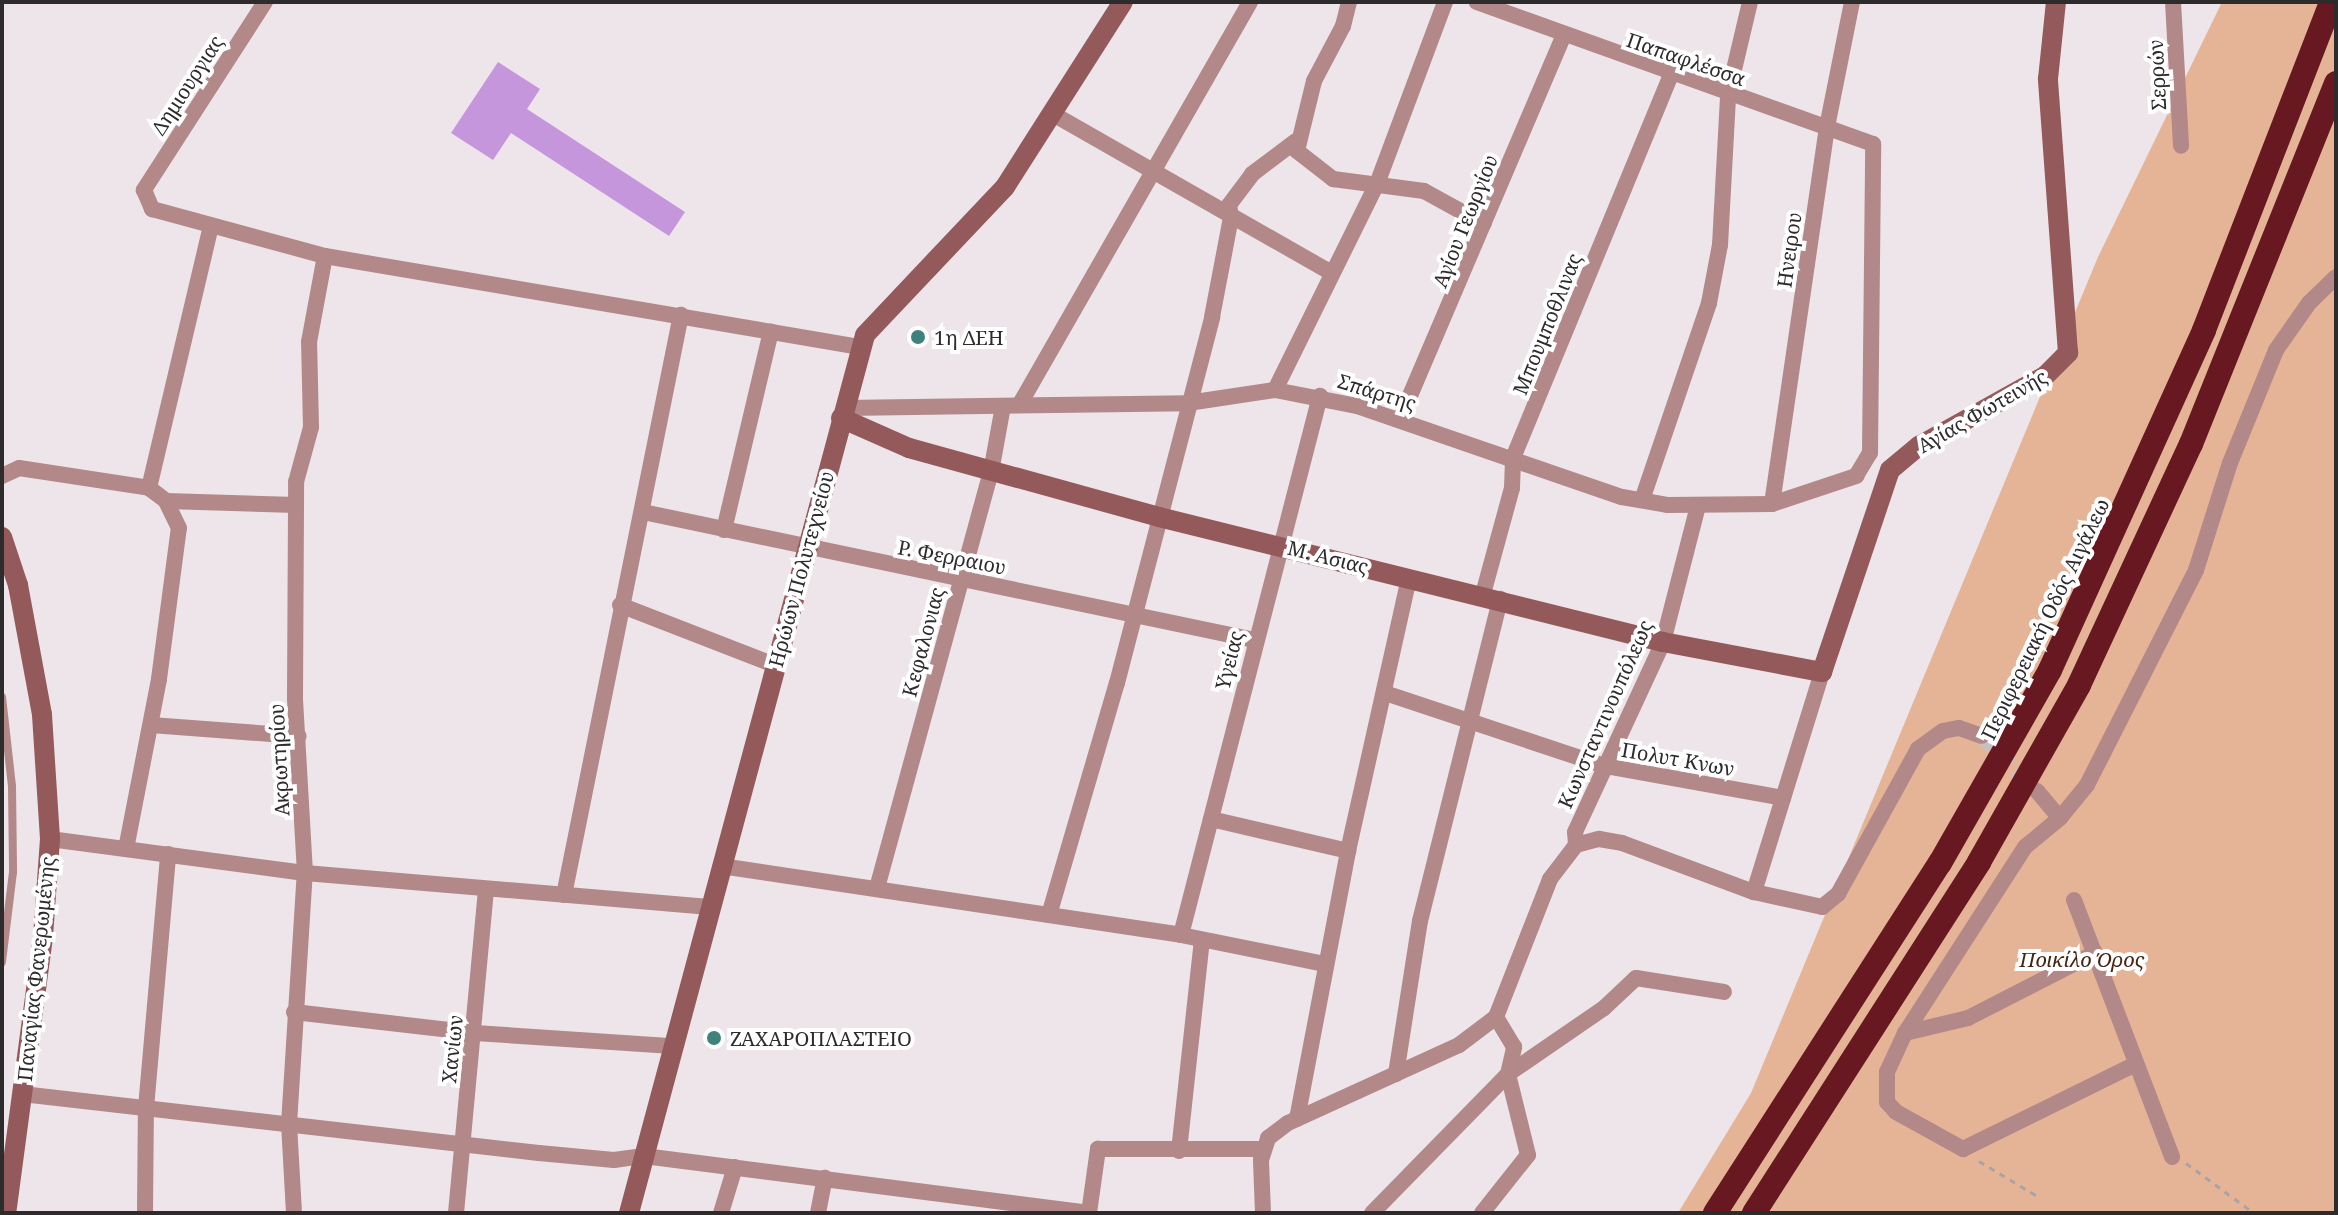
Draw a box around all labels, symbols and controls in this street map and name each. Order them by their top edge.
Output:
street label: Παπαφλέσσα [1623,27,1749,91]
street label: Δημιουργιας [146,31,228,139]
street label: Σερρών [2143,39,2171,111]
street label: Αγίου Γεωργίου [1427,151,1503,291]
street label: Ηνειρου [1772,211,1806,289]
street label: Μπουμποθλινας [1508,250,1586,398]
place label: 1η ΔΕΗ [934,325,1004,349]
marker: 1η ΔΕΗ [909,328,927,346]
street label: Αγίας Φωτεινής [1913,364,2051,458]
street label: Σπάρτης [1335,369,1419,415]
street label: Ηρώων Πολυτεχνείου [763,468,839,670]
street label: Περιφερειακή Οδός Αιγάλεω [1976,494,2114,744]
street label: Ρ. Φερραιου [896,535,1008,579]
street label: Μ. Ασιας [1285,535,1371,579]
street label: Κεφαλονιας [897,585,949,699]
street label: Κωνσταντινουπόλεως [1553,616,1657,812]
street label: Υγείας [1210,628,1248,692]
street label: Ακρωτηρίου [264,703,294,817]
street label: Πολυτ Κνων [1620,737,1736,781]
street label: Παναγίας Φανερωμένης [12,855,60,1083]
park label: Ποικίλο Όρος [2020,947,2144,971]
street label: Χανίων [436,1014,468,1084]
place label: ΖΑΧΑΡΟΠΛΑΣΤΕΙΟ [730,1026,912,1050]
marker: ΖΑΧΑΡΟΠΛΑΣΤΕΙΟ [705,1029,723,1047]

